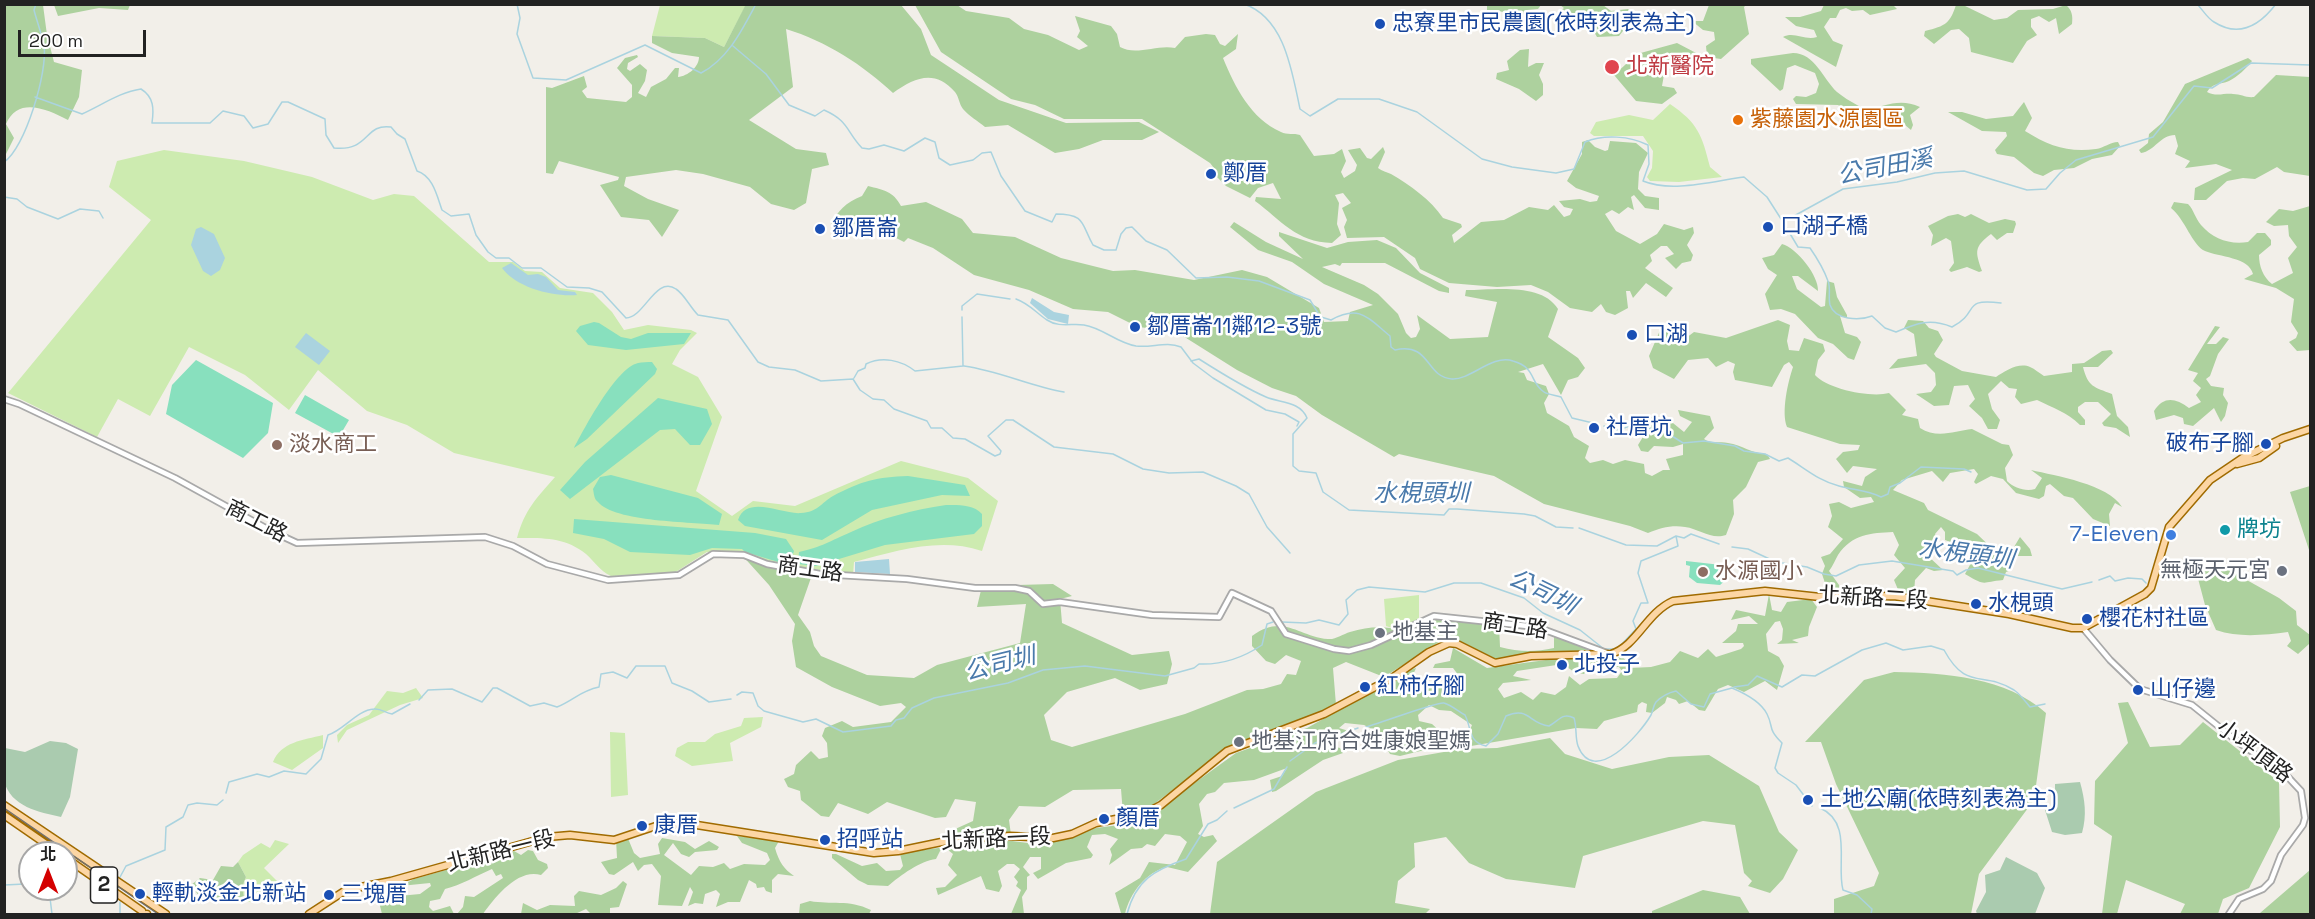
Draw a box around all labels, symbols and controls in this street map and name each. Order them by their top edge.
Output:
place label: 忠寮里市民農園(依時刻表為主) [1392,11,1695,37]
marker: 忠寮里市民農園(依時刻表為主) [1373,17,1387,31]
scale bar [21,18,148,56]
text: 200 m [29,29,83,52]
place label: 北新醫院 [1626,54,1714,80]
marker: 北新醫院 [1603,58,1621,76]
place label: 紫藤園水源園區 [1750,107,1904,133]
marker: 紫藤園水源園區 [1731,113,1745,127]
water label: 公司田溪 [1835,145,1935,191]
place label: 鄭厝 [1223,161,1267,187]
marker: 鄭厝 [1204,167,1218,181]
place label: 口湖子橋 [1780,214,1868,240]
place label: 鄒厝崙 [832,216,898,242]
marker: 口湖子橋 [1761,220,1775,234]
marker: 鄒厝崙 [813,222,827,236]
place label: 鄒厝崙11鄰12-3號 [1147,314,1321,340]
marker: 鄒厝崙11鄰12-3號 [1128,320,1142,334]
place label: 口湖 [1644,322,1688,348]
marker: 口湖 [1625,328,1639,342]
place label: 社厝坑 [1606,415,1672,441]
marker: 社厝坑 [1587,421,1601,435]
place label: 破布子腳 [2166,431,2254,457]
place label: 淡水商工 [289,432,377,458]
marker: 破布子腳 [2259,437,2273,451]
marker: 淡水商工 [270,438,284,452]
water label: 水梘頭圳 [1373,480,1469,508]
street label: 商工路 [221,495,291,549]
place label: 牌坊 [2237,517,2281,543]
place label: 7-Eleven [2070,522,2159,548]
marker: 牌坊 [2218,523,2232,537]
marker: 7-Eleven [2164,528,2178,542]
water label: 水梘頭圳 [1917,535,2015,575]
street label: 商工路 [775,552,845,588]
place label: 無極天元宮 [2160,558,2270,584]
place label: 水源國小 [1715,559,1803,585]
water label: 公司圳 [1503,564,1581,622]
marker: 無極天元宮 [2275,564,2289,578]
marker: 水源國小 [1696,565,1710,579]
street label: 北新路二段 [1817,583,1929,615]
place label: 水梘頭 [1988,591,2054,617]
marker: 水梘頭 [1969,597,1983,611]
place label: 櫻花村社區 [2099,606,2209,632]
street label: 商工路 [1480,609,1550,645]
marker: 櫻花村社區 [2080,612,2094,626]
place label: 地基主 [1392,620,1458,646]
marker: 地基主 [1373,626,1387,640]
water label: 公司圳 [962,642,1038,688]
place label: 北投子 [1574,652,1640,678]
marker: 北投子 [1555,658,1569,672]
place label: 紅柿仔腳 [1377,674,1465,700]
place label: 山仔邊 [2150,677,2216,703]
marker: 紅柿仔腳 [1358,680,1372,694]
marker: 山仔邊 [2131,683,2145,697]
street label: 小坪頂路 [2211,715,2297,789]
place label: 地基江府合姓康娘聖媽 [1251,729,1471,755]
marker: 地基江府合姓康娘聖媽 [1232,735,1246,749]
place label: 土地公廟(依時刻表為主) [1820,787,2057,813]
marker: 土地公廟(依時刻表為主) [1801,793,1815,807]
place label: 顏厝 [1116,806,1160,832]
marker: 顏厝 [1097,812,1111,826]
place label: 康厝 [654,813,698,839]
marker: 康厝 [635,819,649,833]
street label: 北新路一段 [940,824,1052,856]
street label: 北新路一段 [444,826,558,878]
place label: 招呼站 [837,827,903,853]
marker: 招呼站 [818,833,832,847]
north arrow [18,841,78,901]
text: 北 [40,844,56,865]
road number: 2 [90,867,118,903]
place label: 輕軌淡金北新站 [152,881,306,907]
place label: 三塊厝 [341,882,407,908]
marker: 輕軌淡金北新站 [133,887,147,901]
marker: 三塊厝 [322,888,336,902]

